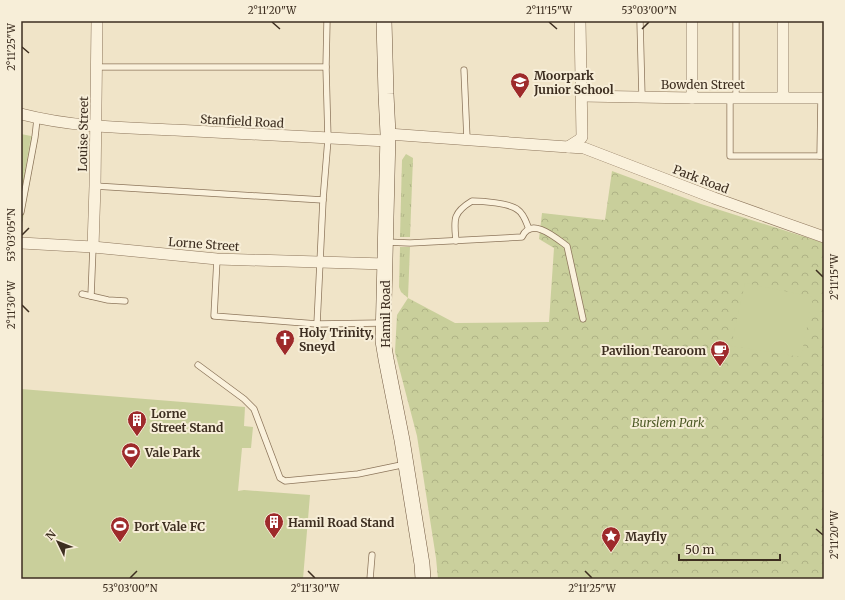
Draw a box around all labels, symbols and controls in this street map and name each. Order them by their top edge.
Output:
text: 2°11'20"W [248,4,297,17]
text: 2°11'15"W [526,4,573,17]
text: 53°03'00"N [622,4,677,17]
text: 2°11'25"W [5,22,18,71]
place label: Moorpark Junior School [533,68,614,97]
school or university icon: Moorpark Junior School [509,71,531,99]
street label: Bowden Street [661,77,745,92]
street label: Louise Street [75,96,91,172]
street label: Stanfield Road [200,111,284,131]
street label: Park Road [671,161,731,197]
text: 53°03'05"N [5,208,18,262]
street label: Lorne Street [168,234,240,254]
text: 2°11'15"W [828,253,841,300]
text: 2°11'30"W [5,280,18,329]
street label: Hamil Road [378,280,393,348]
place label: Holy Trinity, Sneyd [299,325,374,354]
church icon: Holy Trinity, Sneyd [274,328,296,356]
cafe icon: Pavilion Tearoom [709,339,731,367]
place label: Pavilion Tearoom [601,343,706,358]
place label: Lorne Street Stand [151,406,224,435]
building icon: Lorne Street Stand [126,409,148,437]
park label: Burslem Park [632,415,705,430]
sports icon: Vale Park [120,441,142,469]
place label: Vale Park [144,445,200,460]
text: 2°11'20"W [828,510,841,559]
building icon: Hamil Road Stand [263,511,285,539]
sports icon: Port Vale FC [109,515,131,543]
place label: Hamil Road Stand [288,515,395,530]
place label: Port Vale FC [134,519,205,534]
north arrow [38,522,78,562]
place icon: Mayfly [600,525,622,553]
text: N [43,527,59,543]
place label: Mayfly [625,529,668,544]
scale bar [679,536,780,562]
text: 50 m [685,542,714,557]
text: 53°03'00"N [103,582,158,595]
text: 2°11'30"W [291,582,340,595]
text: 2°11'25"W [568,582,617,595]

